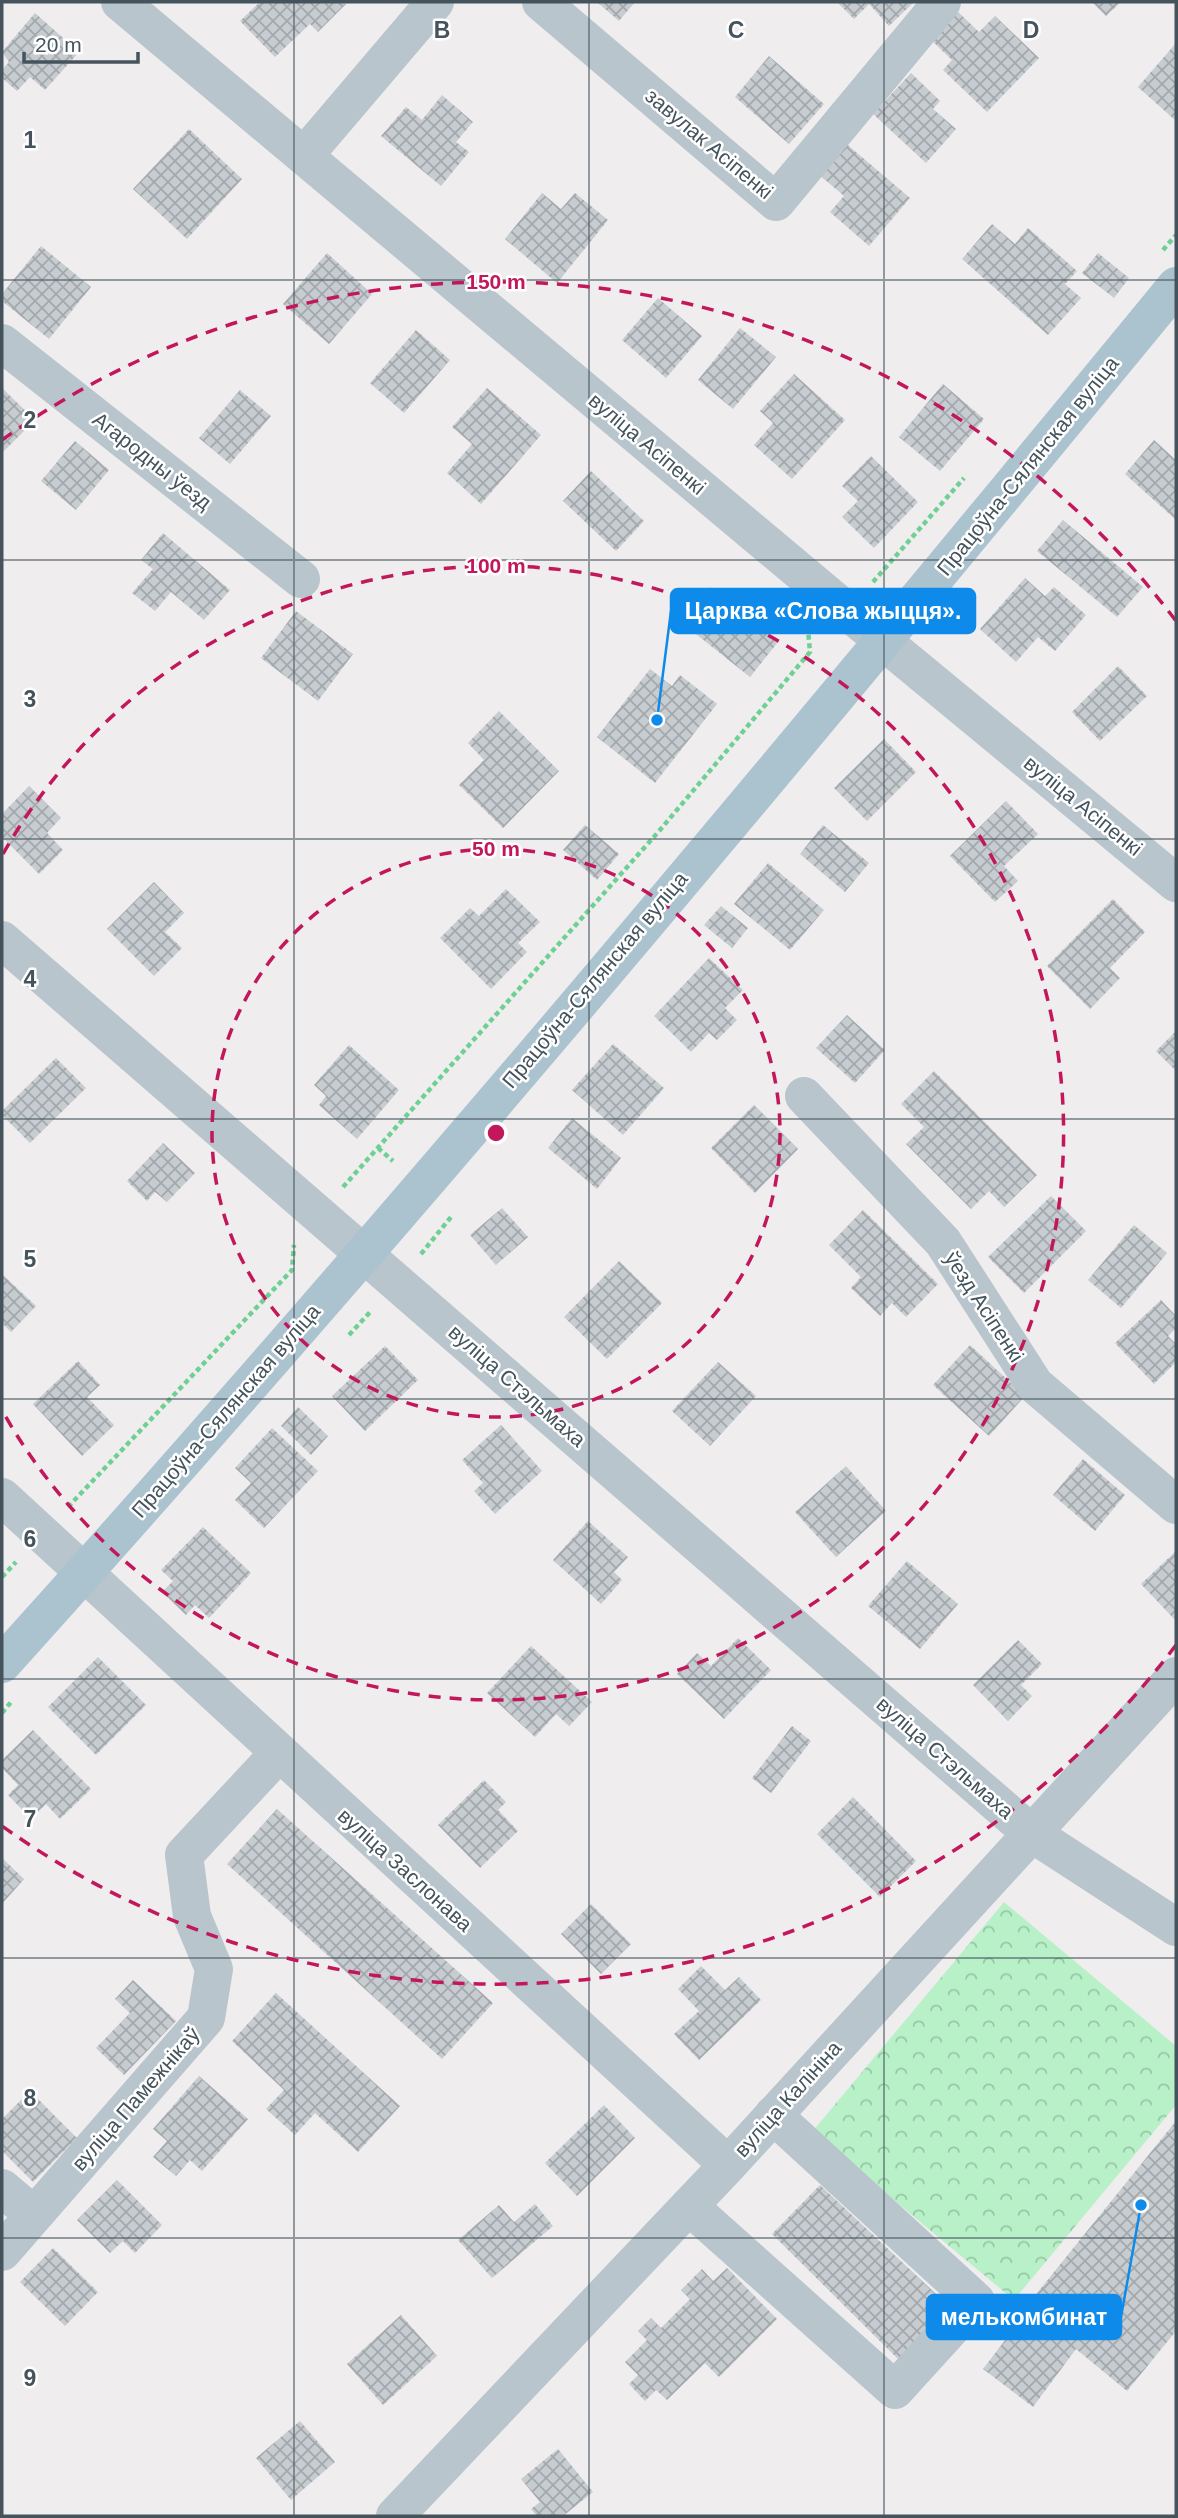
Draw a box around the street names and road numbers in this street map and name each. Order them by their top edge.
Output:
street label: завулак Асіпенкі [641,84,777,203]
street label: Працоўна-Сялянская вуліца [932,351,1123,580]
street label: вуліца Асіпенкі [584,388,710,499]
street label: Агародны ўезд [89,407,216,514]
street label: вуліца Асіпенкі [1020,751,1147,860]
street label: Працоўна-Сялянская вуліца [497,867,692,1092]
street label: ўезд Асіпенкі [940,1247,1029,1366]
street label: Працоўна-Сялянская вуліца [127,1299,325,1522]
street label: вуліца Стэльмаха [444,1320,591,1451]
street label: вуліца Стэльмаха [872,1692,1019,1823]
street label: вуліца Заслонава [334,1804,477,1936]
street label: вуліца Памежнікаў [67,2022,204,2175]
street label: вуліца Калініна [730,2036,846,2161]

